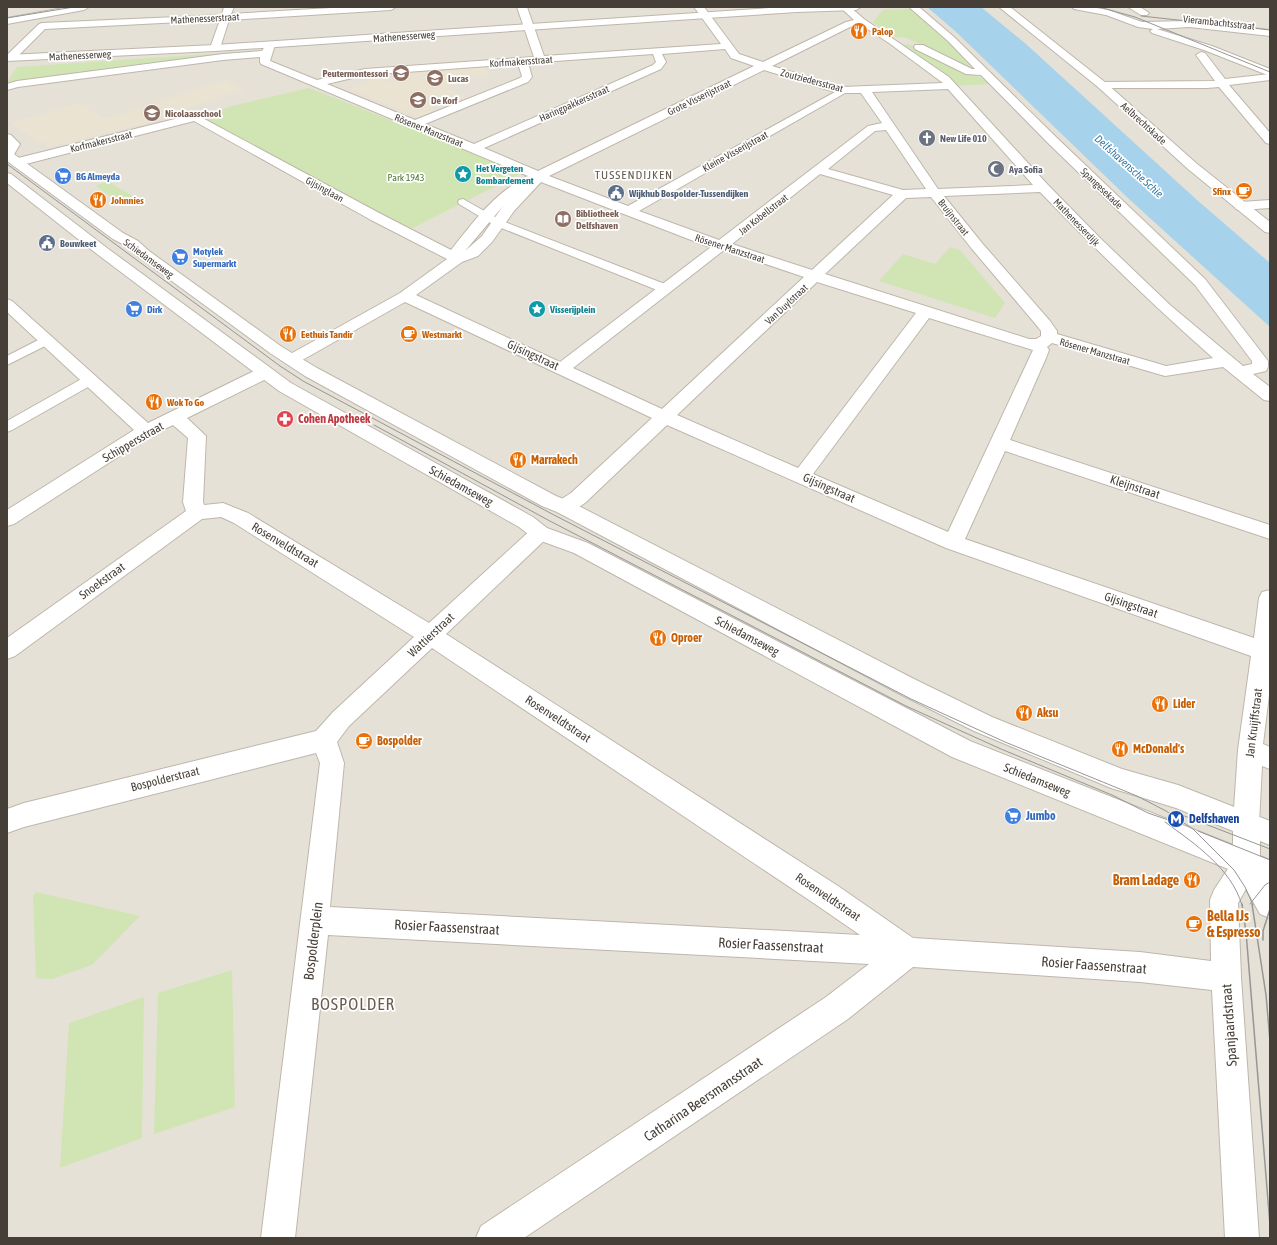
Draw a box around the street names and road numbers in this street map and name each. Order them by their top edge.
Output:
street label: Mathenesserstraat [170,11,240,26]
street label: Vierambachtsstraat [1183,13,1255,32]
street label: Mathenesserweg [373,29,436,44]
street label: Mathenesserweg [49,48,112,63]
street label: Korfmakersstraat [489,54,553,69]
street label: Zoutziedersstraat [779,67,845,94]
street label: Grote Visserijstraat [666,77,733,118]
street label: Haringpakkersstraat [538,83,611,124]
street label: Aelbrechtskade [1119,100,1169,147]
street label: Rösener Manzstraat [393,112,465,149]
street label: Korfmakersstraat [69,128,133,154]
street label: Kleine Visserijstraat [701,129,770,174]
street label: Spangesekade [1079,166,1125,211]
street label: Gijsinglaan [304,175,346,204]
street label: Jan Kobellstraat [737,192,790,237]
street label: Mathenesserdijk [1051,196,1102,249]
street label: Bruijnstraat [936,197,971,238]
street label: Rösener Manzstraat [694,232,766,265]
street label: Schiedamseweg [122,237,176,281]
street label: Van Duylstraat [763,282,810,327]
street label: Rösener Manzstraat [1058,336,1131,367]
street label: Gijsingstraat [505,337,562,373]
street label: Schippersstraat [100,419,167,465]
street label: Schiedamseweg [427,463,496,510]
street label: Gijsingstraat [801,470,858,506]
street label: Kleijnstraat [1108,472,1162,502]
street label: Rosenveldtstraat [249,520,321,571]
street label: Snoekstraat [77,559,128,602]
street label: Gijsingstraat [1102,589,1160,621]
street label: Wattierstraat [405,610,457,660]
street label: Schiedamseweg [713,613,782,659]
street label: Jan Kruijffstraat [1243,687,1265,758]
street label: Rosenveldtstraat [523,693,594,746]
street label: Schiedamseweg [1002,760,1073,800]
street label: Bospolderstraat [129,764,201,794]
street label: Rosenveldtstraat [793,870,864,924]
street label: Bospolderplein [300,901,326,981]
street label: Rosier Faassenstraat [394,916,500,938]
street label: Rosier Faassenstraat [718,934,824,956]
street label: Rosier Faassenstraat [1041,953,1147,977]
street label: Spanjaardstraat [1218,983,1240,1067]
street label: Catharina Beersmansstraat [641,1053,765,1145]

